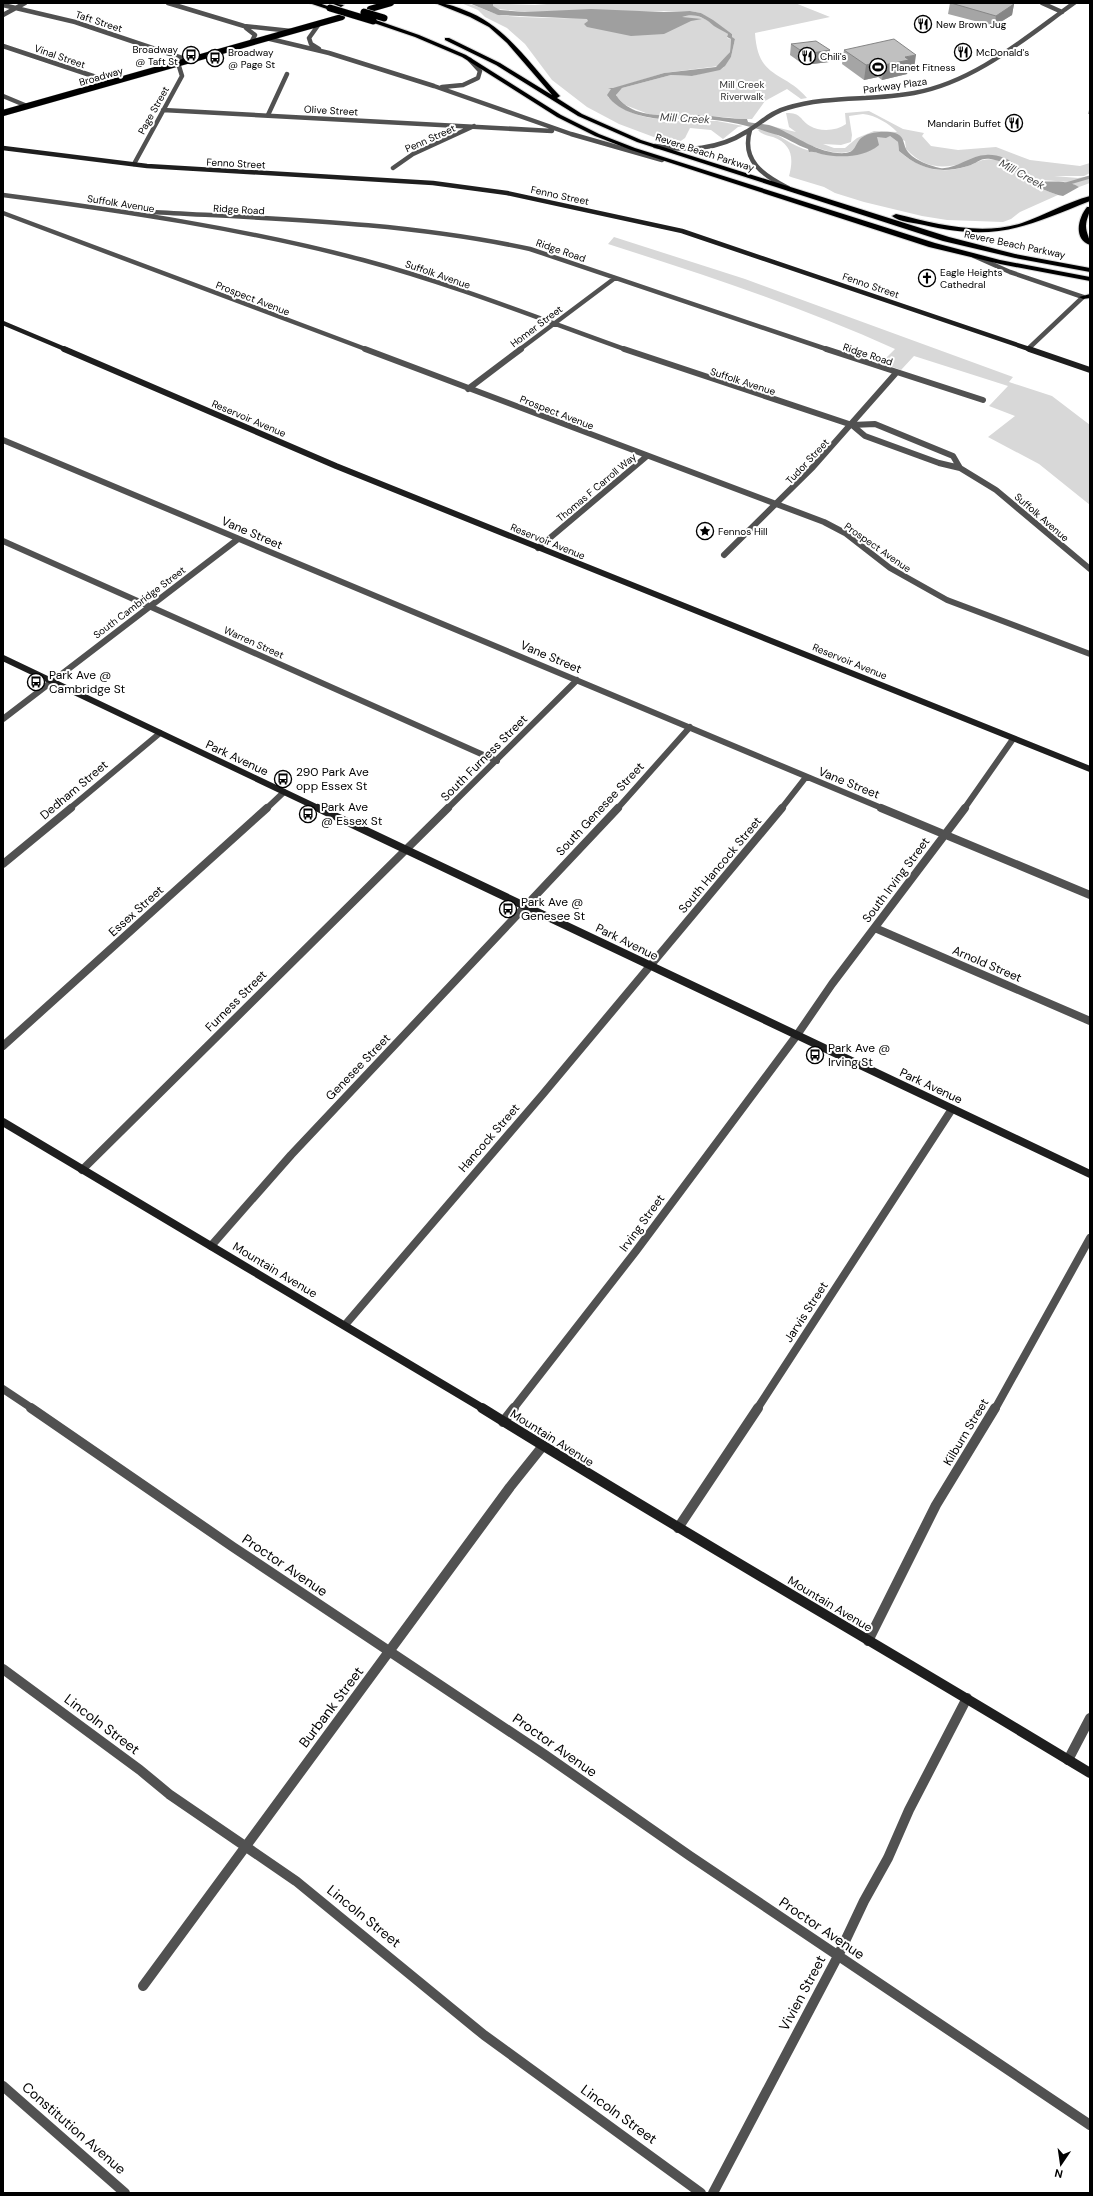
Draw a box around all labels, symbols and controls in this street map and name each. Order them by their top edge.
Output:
street label: Taft Street [74,8,124,35]
restaurant icon: New Brown Jug [913,14,933,34]
place label: New Brown Jug [936,18,1007,31]
street label: Vinal Street [32,42,87,71]
restaurant icon: McDonald's [953,42,973,62]
place label: Broadway @ Taft St [133,43,178,68]
bus stop icon: Broadway @ Taft St [181,45,201,65]
place label: Broadway @ Page St [228,46,275,71]
restaurant icon: Chili's [797,46,817,66]
place label: McDonald's [976,46,1029,59]
bus stop icon: Broadway @ Page St [205,48,225,68]
place label: Chili's [820,50,847,63]
sports icon: Planet Fitness [868,57,888,77]
place label: Planet Fitness [891,61,955,74]
street label: Broadway [77,64,125,89]
street label: Parkway Plaza [862,75,928,96]
park label: Mill Creek Riverwalk [719,78,765,103]
street label: Page Street [135,84,172,137]
street label: Olive Street [304,103,358,118]
water label: Mill Creek [660,110,711,126]
restaurant icon: Mandarin Buffet [1004,113,1024,133]
place label: Mandarin Buffet [927,117,1001,130]
street label: Penn Street [403,122,457,155]
street label: Revere Beach Parkway [654,130,756,175]
street label: Fenno Street [206,155,266,172]
water label: Mill Creek [997,156,1048,192]
street label: Fenno Street [530,183,590,208]
street label: Suffolk Avenue [86,192,156,215]
street label: Ridge Road [213,202,265,217]
street label: Revere Beach Parkway [963,227,1067,262]
street label: Ridge Road [534,236,587,265]
street label: Suffolk Avenue [404,257,472,292]
place label: Eagle Heights Cathedral [940,266,1002,291]
church icon: Eagle Heights Cathedral [917,268,937,288]
street label: Fenno Street [841,270,901,301]
street label: Prospect Avenue [214,278,292,319]
street label: Homer Street [508,302,565,350]
street label: Ridge Road [841,340,894,369]
street label: Suffolk Avenue [709,365,777,398]
street label: Prospect Avenue [518,392,596,433]
street label: Reservoir Avenue [210,397,288,440]
street label: Tudor Street [783,436,832,487]
street label: Thomas F Carroll Way [554,450,639,525]
street label: Suffolk Avenue [1012,490,1072,545]
street label: Vane Street [219,513,285,553]
street label: Prospect Avenue [842,520,914,575]
street label: Reservoir Avenue [509,521,587,562]
place icon: Fennos Hill [695,521,715,541]
place label: Fennos Hill [718,525,768,538]
street label: South Cambridge Street [91,563,188,641]
street label: Warren Street [222,623,286,661]
street label: Vane Street [518,637,584,677]
street label: Reservoir Avenue [811,641,889,682]
place label: Park Ave @ Cambridge St [49,667,126,697]
bus stop icon: Park Ave @ Cambridge St [26,672,46,692]
street label: South Furness Street [437,711,531,805]
street label: Park Avenue [203,736,271,780]
street label: Dedham Street [37,757,112,823]
street label: South Genesee Street [552,759,648,859]
street label: Vane Street [816,763,882,803]
place label: 290 Park Ave opp Essex St [296,764,369,794]
bus stop icon: 290 Park Ave opp Essex St [273,769,293,789]
place label: Park Ave @ Essex St [321,799,383,829]
bus stop icon: Park Ave @ Essex St [298,804,318,824]
street label: South Hancock Street [675,813,765,917]
street label: South Irving Street [859,834,934,926]
street label: Essex Street [105,882,167,940]
place label: Park Ave @ Genesee St [521,894,585,924]
bus stop icon: Park Ave @ Genesee St [498,899,518,919]
street label: Park Avenue [593,920,661,964]
street label: Arnold Street [950,942,1024,986]
street label: Furness Street [202,967,270,1035]
street label: Genesee Street [322,1030,394,1104]
place label: Park Ave @ Irving St [828,1040,890,1070]
bus stop icon: Park Ave @ Irving St [805,1045,825,1065]
street label: Park Avenue [897,1064,965,1108]
street label: Hancock Street [455,1100,523,1176]
street label: Irving Street [616,1191,668,1255]
street label: Mountain Avenue [230,1238,320,1302]
street label: Jarvis Street [780,1278,832,1345]
street label: Kilburn Street [940,1395,992,1468]
street label: Mountain Avenue [507,1406,597,1470]
street label: Proctor Avenue [239,1530,331,1600]
street label: Mountain Avenue [785,1572,875,1636]
street label: Burbank Street [295,1663,367,1751]
street label: Lincoln Street [61,1690,143,1758]
street label: Proctor Avenue [509,1709,601,1781]
street label: Lincoln Street [323,1881,405,1951]
street label: Proctor Avenue [776,1893,868,1963]
street label: Vivien Street [775,1952,829,2034]
street label: Constitution Avenue [18,2078,130,2178]
street label: Lincoln Street [577,2080,661,2148]
north arrow [1041,2144,1081,2184]
text: N [1053,2166,1064,2181]

